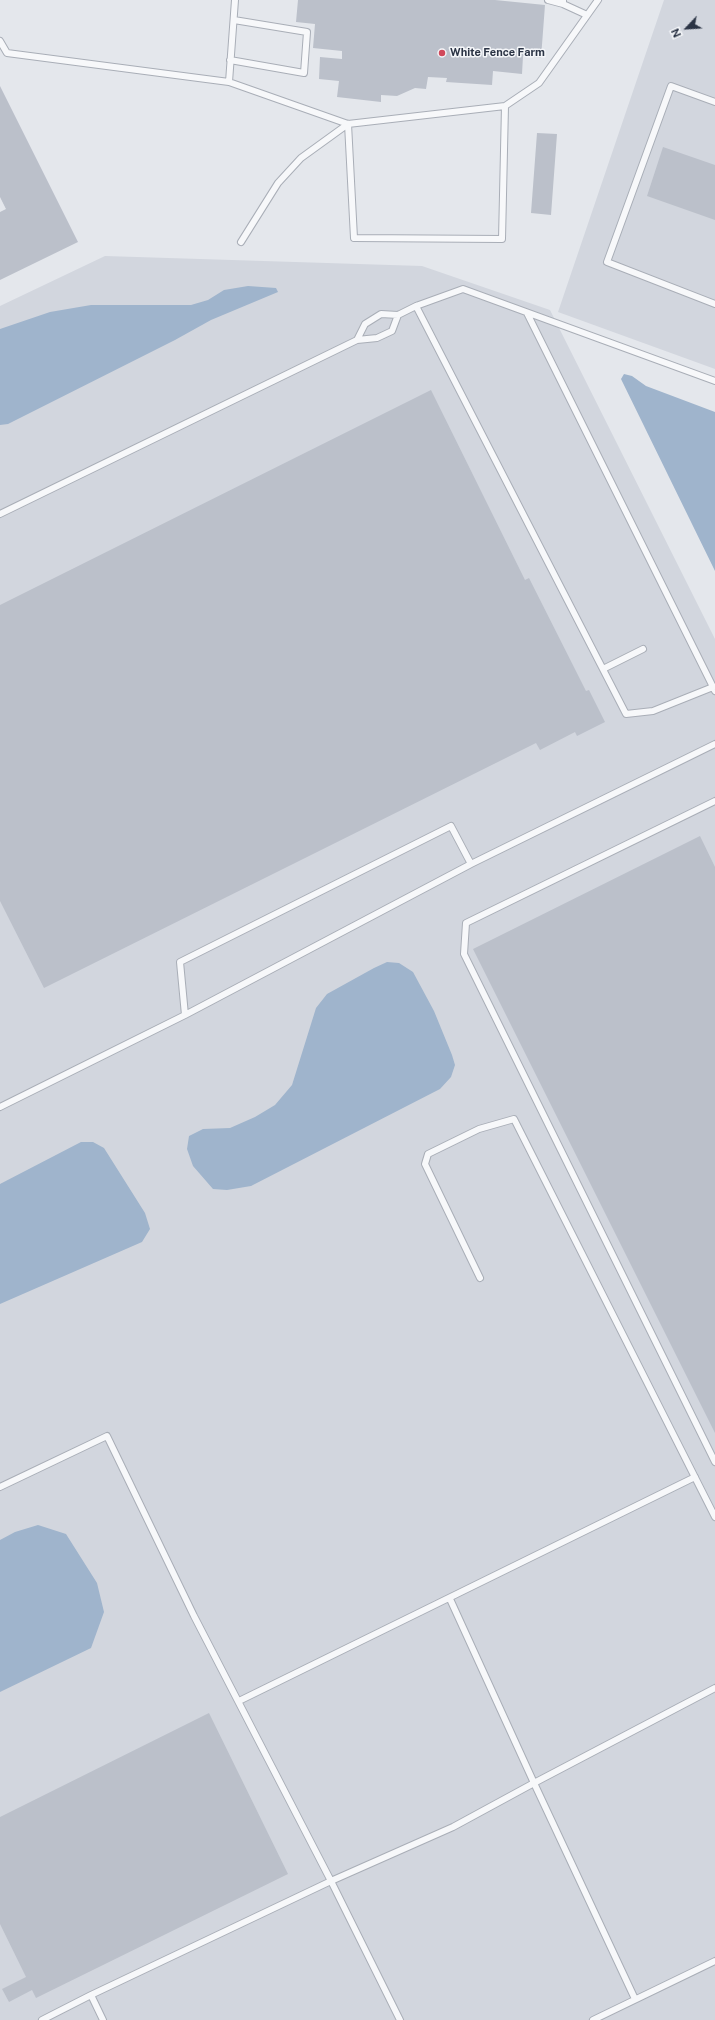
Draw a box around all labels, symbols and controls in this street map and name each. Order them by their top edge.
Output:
north arrow [667,8,707,48]
text: N [669,27,683,40]
place label: White Fence Farm [450,46,545,60]
marker: White Fence Farm [437,48,447,58]

